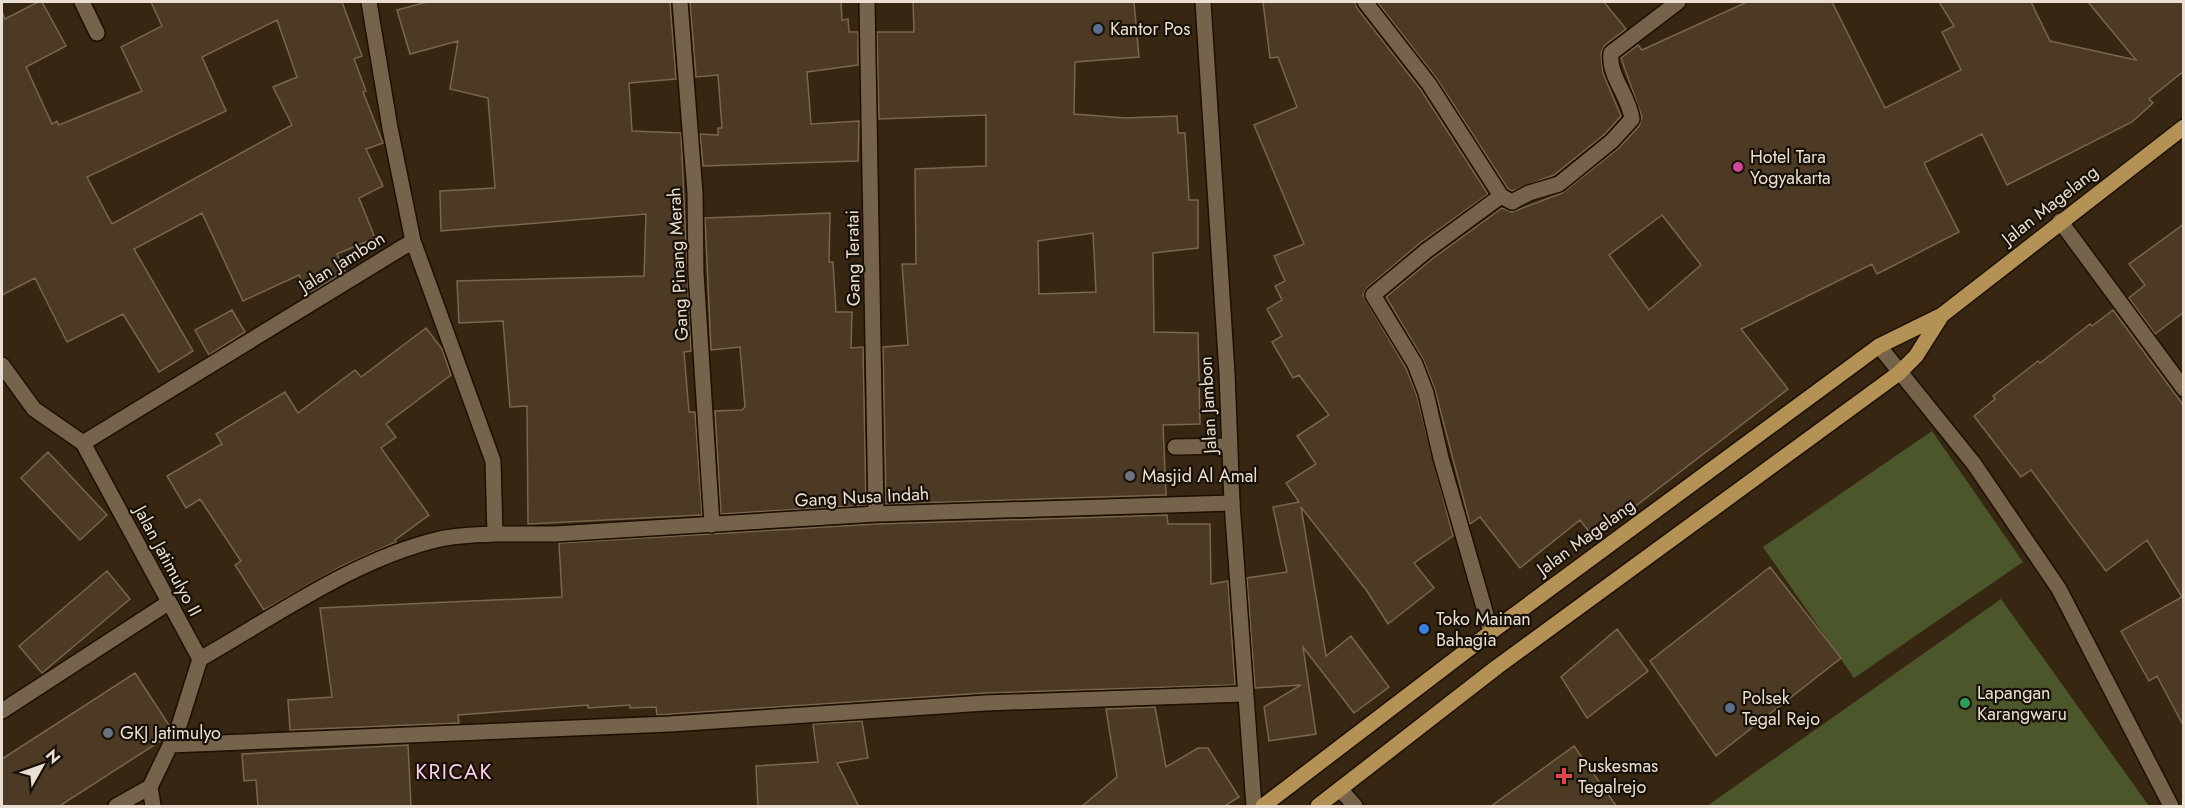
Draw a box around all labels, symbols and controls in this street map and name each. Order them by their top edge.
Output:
place label: Kantor Pos [1110,16,1190,42]
marker: Kantor Pos [1091,22,1105,36]
place label: Hotel Tara Yogyakarta [1750,144,1831,191]
street label: Jalan Magelang [1995,159,2104,252]
marker: Hotel Tara Yogyakarta [1731,160,1745,174]
street label: Gang Pinang Merah [661,187,695,341]
street label: Gang Teratai [839,210,867,306]
street label: Jalan Jambon [292,225,390,300]
street label: Jalan Jambon [1192,356,1224,456]
place label: Masjid Al Amal [1142,463,1257,489]
marker: Masjid Al Amal [1123,469,1137,483]
street label: Gang Nusa Indah [794,480,930,514]
street label: Jalan Magelang [1530,492,1641,583]
street label: Jalan Jatimulyo II [127,499,208,621]
place label: Toko Mainan Bahagia [1436,606,1531,653]
marker: Toko Mainan Bahagia [1417,622,1431,636]
place label: Lapangan Karangwaru [1977,680,2067,727]
place label: Polsek Tegal Rejo [1742,685,1820,732]
marker: Lapangan Karangwaru [1958,696,1972,710]
marker: Polsek Tegal Rejo [1723,701,1737,715]
place label: GKJ Jatimulyo [120,720,221,746]
marker: GKJ Jatimulyo [101,726,115,740]
north arrow [12,736,72,796]
text: N [40,744,66,769]
place label: Puskesmas Tegalrejo [1578,753,1658,800]
district label: KRICAK [415,757,493,787]
marker: Puskesmas Tegalrejo [1555,767,1573,785]

